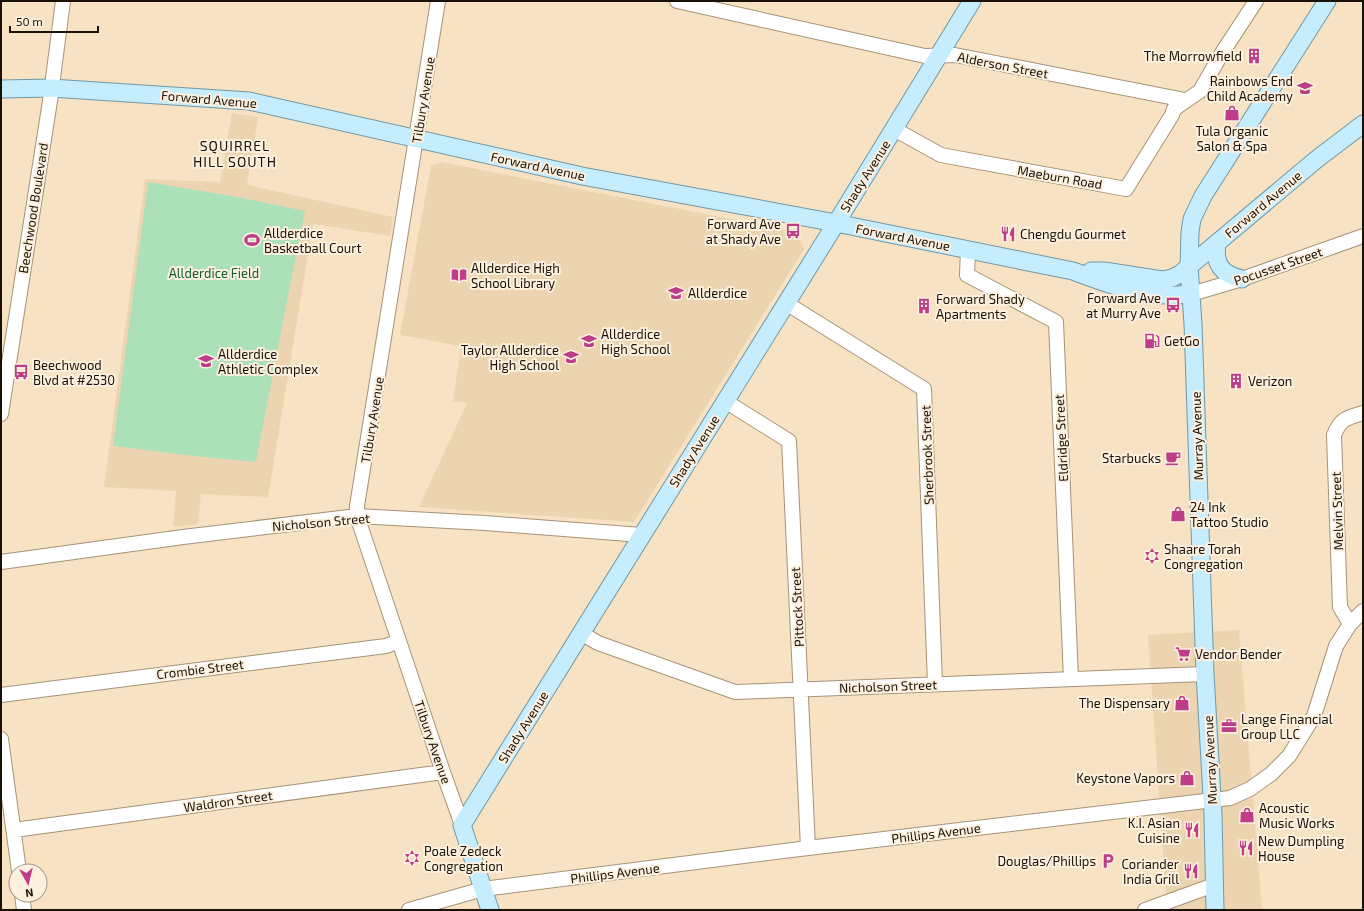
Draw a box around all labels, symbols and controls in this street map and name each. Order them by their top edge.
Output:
scale bar [10,8,98,34]
text: 50 m [16,14,43,28]
building icon: The Morrowfield [1245,47,1263,65]
street label: Alderson Street [956,48,1050,82]
place label: The Morrowfield [1144,48,1242,64]
street label: Tilbury Avenue [408,56,438,144]
place label: Rainbows End Child Academy [1207,73,1293,104]
school or university icon: Rainbows End Child Academy [1296,79,1314,97]
street label: Forward Avenue [161,87,257,111]
shop icon: Tula Organic Salon & Spa [1223,104,1241,122]
place label: Tula Organic Salon & Spa [1195,123,1269,154]
district label: SQUIRREL HILL SOUTH [193,137,277,170]
street label: Shady Avenue [836,137,894,215]
street label: Beechwood Boulevard [15,142,51,274]
street label: Forward Avenue [489,148,587,184]
street label: Maeburn Road [1016,162,1104,192]
street label: Forward Avenue [1221,167,1305,241]
place label: Forward Ave at Shady Ave [706,216,781,247]
street label: Forward Avenue [854,220,952,254]
bus stop icon: Forward Ave at Shady Ave [784,222,802,240]
place label: Allderdice Basketball Court [264,225,361,256]
restaurant icon: Chengdu Gourmet [999,225,1017,243]
place label: Chengdu Gourmet [1020,226,1126,242]
sports icon: Allderdice Basketball Court [243,231,261,249]
street label: Pocusset Street [1231,243,1325,289]
place label: Allderdice High School Library [471,260,560,291]
park label: Allderdice Field [169,265,259,281]
library icon: Allderdice High School Library [450,266,468,284]
school or university icon: Allderdice [667,284,685,302]
place label: Allderdice [688,285,747,301]
place label: Forward Ave at Murry Ave [1086,290,1161,321]
place label: Forward Shady Apartments [936,291,1025,322]
bus stop icon: Forward Ave at Murry Ave [1164,296,1182,314]
building icon: Forward Shady Apartments [915,297,933,315]
place label: Allderdice High School [601,326,671,357]
school or university icon: Allderdice High School [580,332,598,350]
fuel station icon: GetGo [1143,332,1161,350]
place label: GetGo [1164,333,1200,349]
place label: Taylor Allderdice High School [461,342,559,373]
place label: Allderdice Athletic Complex [218,346,318,377]
school or university icon: Taylor Allderdice High School [562,348,580,366]
school or university icon: Allderdice Athletic Complex [197,352,215,370]
place label: Beechwood Blvd at #2530 [33,357,115,388]
bus stop icon: Beechwood Blvd at #2530 [12,363,30,381]
building icon: Verizon [1227,372,1245,390]
place label: Verizon [1248,373,1292,389]
street label: Tilbury Avenue [357,376,387,464]
street label: Murray Avenue [1187,391,1207,481]
street label: Eldridge Street [1051,394,1071,482]
street label: Sherbrook Street [917,405,937,505]
street label: Shady Avenue [665,412,723,490]
cafe icon: Starbucks [1164,449,1182,467]
place label: Starbucks [1102,450,1161,466]
street label: Melvin Street [1328,471,1346,551]
place label: 24 Ink Tattoo Studio [1190,499,1269,530]
shop icon: 24 Ink Tattoo Studio [1169,505,1187,523]
street label: Nicholson Street [271,510,371,534]
place label: Shaare Torah Congregation [1164,541,1243,572]
synagogue icon: Shaare Torah Congregation [1143,547,1161,565]
street label: Pittock Street [787,567,807,647]
supermarket icon: Vendor Bender [1174,645,1192,663]
place label: Vendor Bender [1195,646,1282,662]
street label: Crombie Street [155,656,245,682]
street label: Nicholson Street [839,676,937,696]
street label: Shady Avenue [494,688,552,766]
shop icon: The Dispensary [1173,694,1191,712]
place label: The Dispensary [1079,695,1170,711]
street label: Tilbury Avenue [411,698,455,786]
place label: Lange Financial Group LLC [1241,711,1333,742]
street label: Murray Avenue [1200,715,1220,805]
office icon: Lange Financial Group LLC [1220,717,1238,735]
shop icon: Keystone Vapors [1178,769,1196,787]
place label: Keystone Vapors [1076,770,1175,786]
street label: Waldron Street [183,787,274,815]
place label: Acoustic Music Works [1259,800,1335,831]
shop icon: Acoustic Music Works [1238,806,1256,824]
place label: K.I. Asian Cuisine [1128,815,1180,846]
street label: Phillips Avenue [891,820,982,846]
restaurant icon: K.I. Asian Cuisine [1183,821,1201,839]
place label: New Dumpling House [1258,833,1344,864]
restaurant icon: New Dumpling House [1237,839,1255,857]
place label: Poale Zedeck Congregation [424,843,503,874]
synagogue icon: Poale Zedeck Congregation [403,849,421,867]
parking icon: Douglas/Phillips [1099,852,1117,870]
place label: Douglas/Phillips [997,853,1096,869]
place label: Coriander India Grill [1121,856,1179,887]
street label: Phillips Avenue [570,860,661,886]
restaurant icon: Coriander India Grill [1182,862,1200,880]
north arrow [8,863,48,903]
text: N [25,886,34,900]

